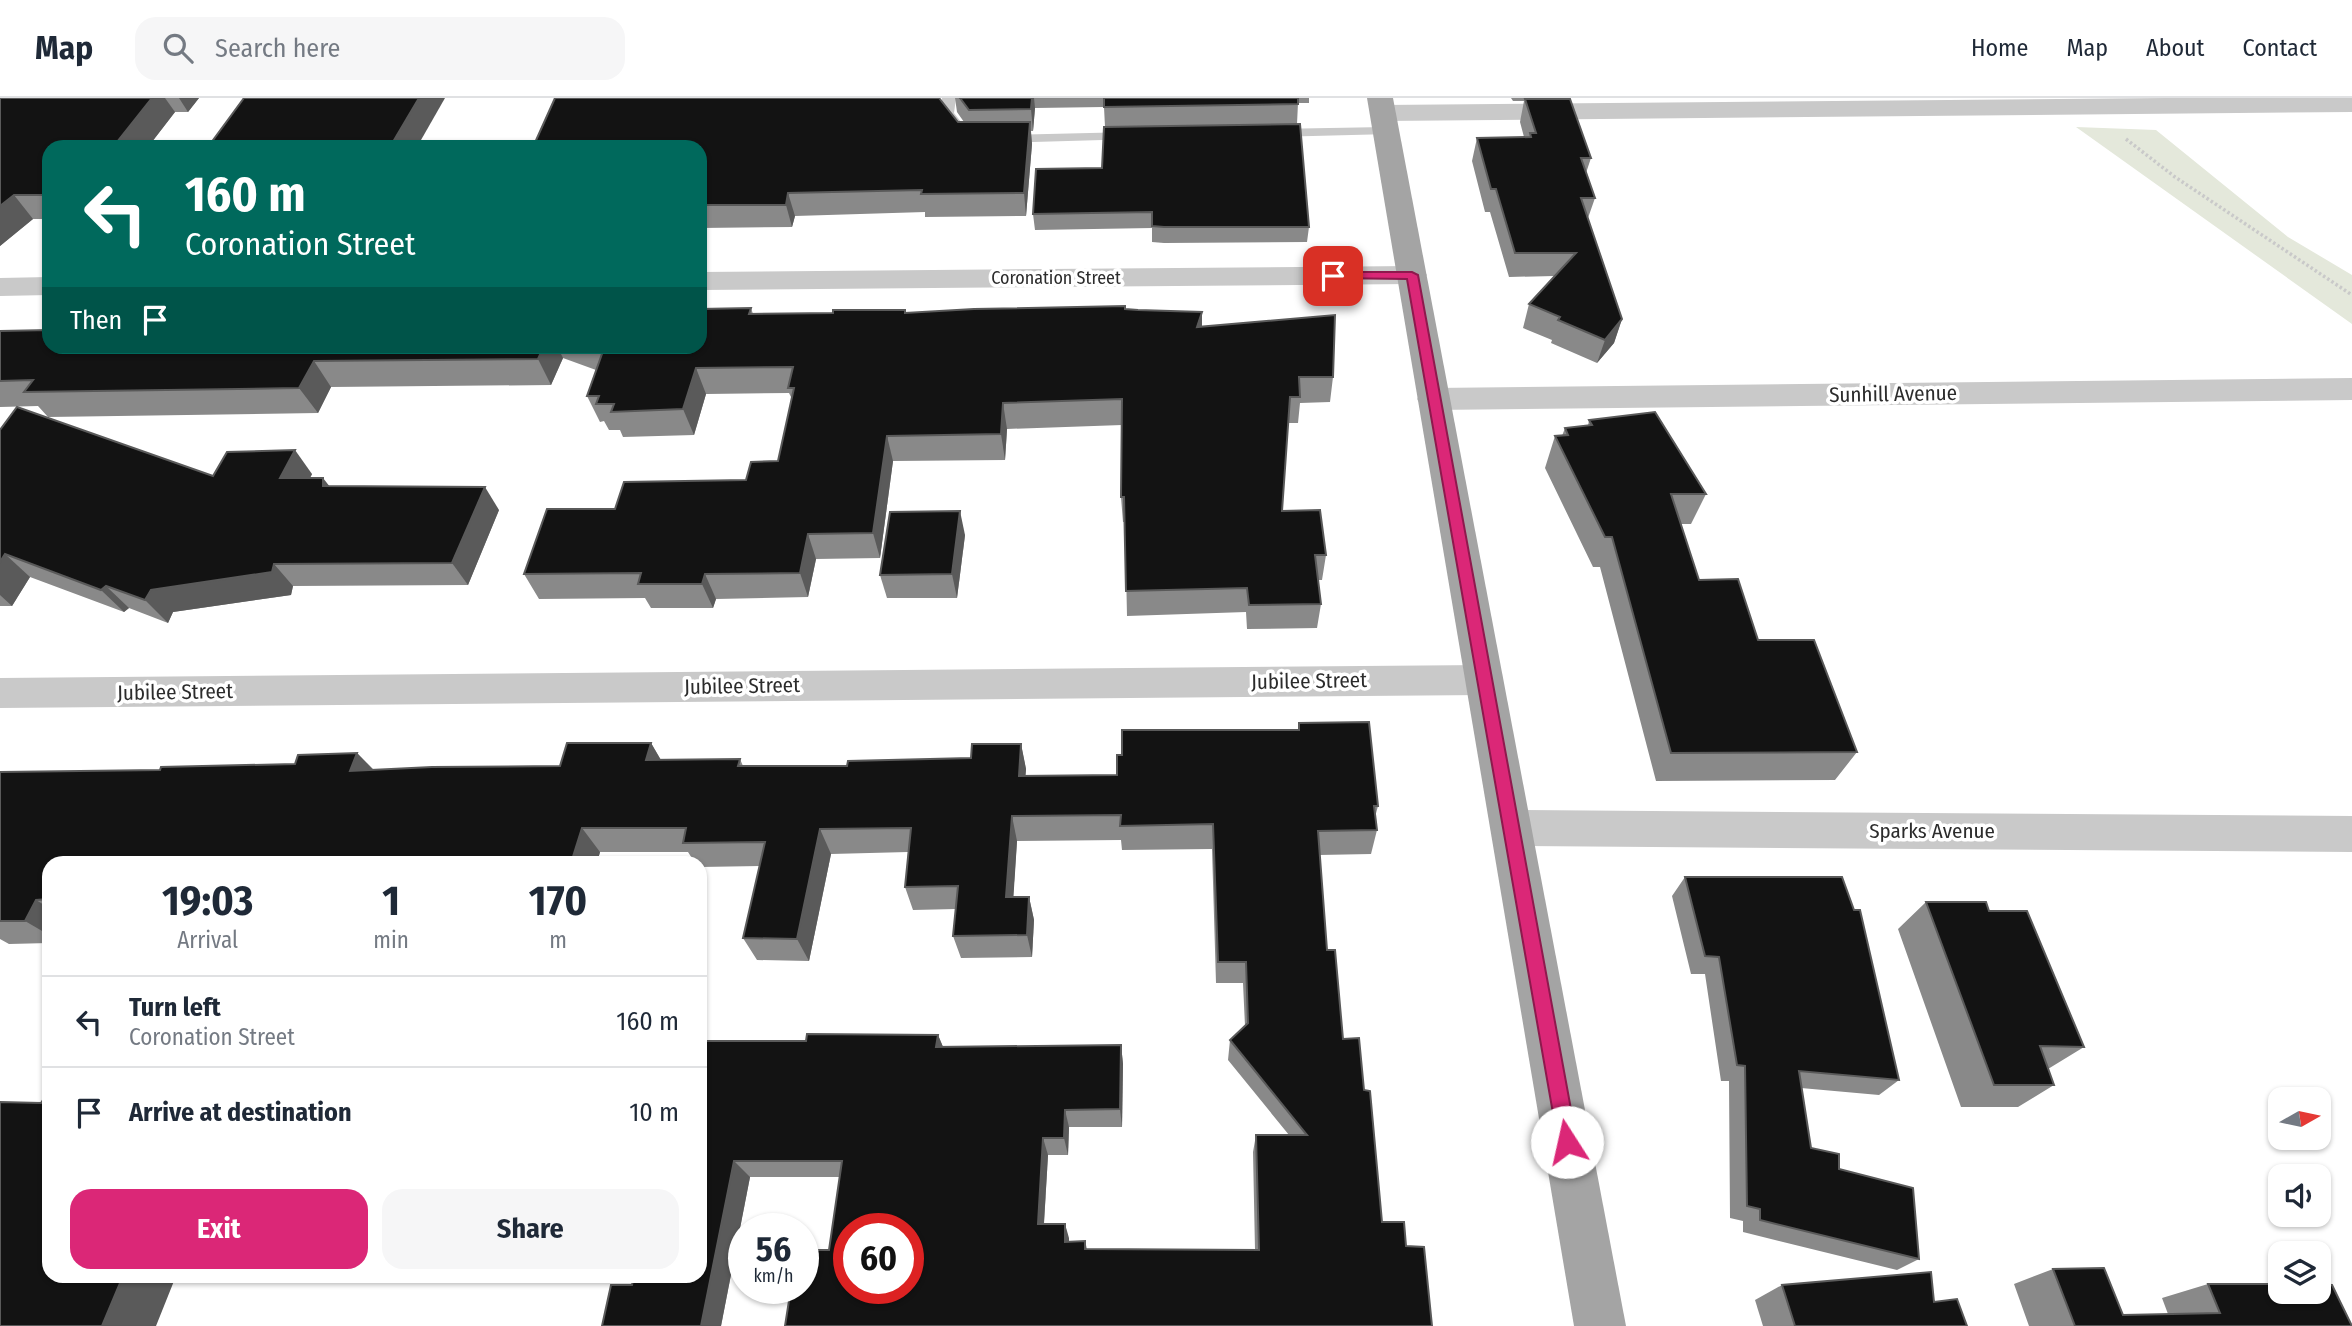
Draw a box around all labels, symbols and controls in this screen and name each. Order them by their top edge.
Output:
search box [135,17,625,80]
text: Map [35,28,93,68]
icon: search [159,29,197,67]
text: Search here [215,33,340,64]
text: Home [1971,34,2028,62]
text: Map [2066,34,2108,62]
text: About [2146,34,2204,62]
text: Contact [2242,34,2317,62]
text: 160 m [185,165,306,224]
icon: left [70,168,161,259]
text: Coronation Street [185,225,416,263]
pin [1303,246,1363,306]
icon: arrive [1314,257,1352,295]
street label: Coronation Street [991,267,1121,289]
icon: arrive [136,301,174,339]
text: Then [70,305,122,336]
street label: Sunhill Avenue [1829,380,1957,408]
street label: Jubilee Street [1251,667,1367,695]
street label: Jubilee Street [684,672,800,700]
street label: Jubilee Street [117,678,233,706]
street label: Sparks Avenue [1869,818,1995,844]
text: 19:03 [162,876,253,926]
text: 1 [382,876,400,926]
text: 170 [529,876,587,926]
text: Arrival [177,926,238,954]
text: min [373,926,409,954]
text: m [549,926,567,954]
text: Turn left [129,992,221,1023]
icon: left [70,1003,108,1041]
text: 160 m [616,1006,679,1037]
text: Coronation Street [129,1023,295,1051]
north arrow [2268,1087,2331,1150]
map controls [2268,1087,2331,1304]
icon: arrive [70,1094,108,1132]
text: Arrive at destination [129,1097,352,1128]
text: 10 m [629,1097,679,1128]
position arrow [1530,1105,1604,1179]
button: sound [2268,1164,2331,1227]
button: Exit [70,1189,368,1269]
button: Share [382,1189,679,1269]
speed limit sign: 60 [833,1213,924,1304]
text: 56 [756,1228,791,1270]
button: layers [2268,1241,2331,1304]
text: km/h [753,1265,794,1287]

